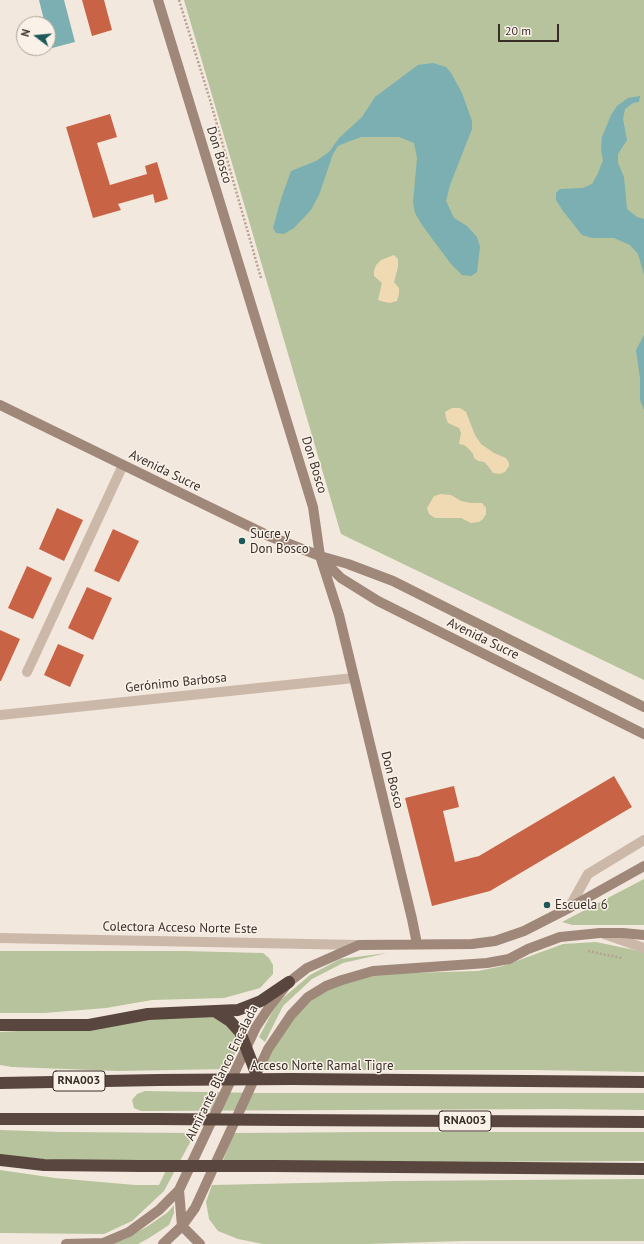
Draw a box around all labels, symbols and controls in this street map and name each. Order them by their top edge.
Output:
north arrow [16,16,56,56]
scale bar [500,16,561,42]
text: 20 m [505,23,531,38]
text: N [18,28,33,38]
street label: Don Bosco [203,125,235,185]
street label: Don Bosco [298,435,330,495]
street label: Avenida Sucre [126,447,204,495]
place label: Sucre y Don Bosco [250,526,309,557]
marker: Sucre y Don Bosco [237,536,247,546]
street label: Avenida Sucre [444,615,522,663]
street label: Gerónimo Barbosa [125,670,227,696]
street label: Don Bosco [377,750,407,810]
place label: Escuela 6 [555,897,608,913]
marker: Escuela 6 [542,900,552,910]
street label: Colectora Acceso Norte Este [102,919,258,937]
street label: Almirante Blanco Encalada [182,1003,262,1143]
street label: Acceso Norte Ramal Tigre [251,1058,393,1074]
road number: RNA003 [53,1071,105,1091]
road number: RNA003 [439,1111,491,1131]

